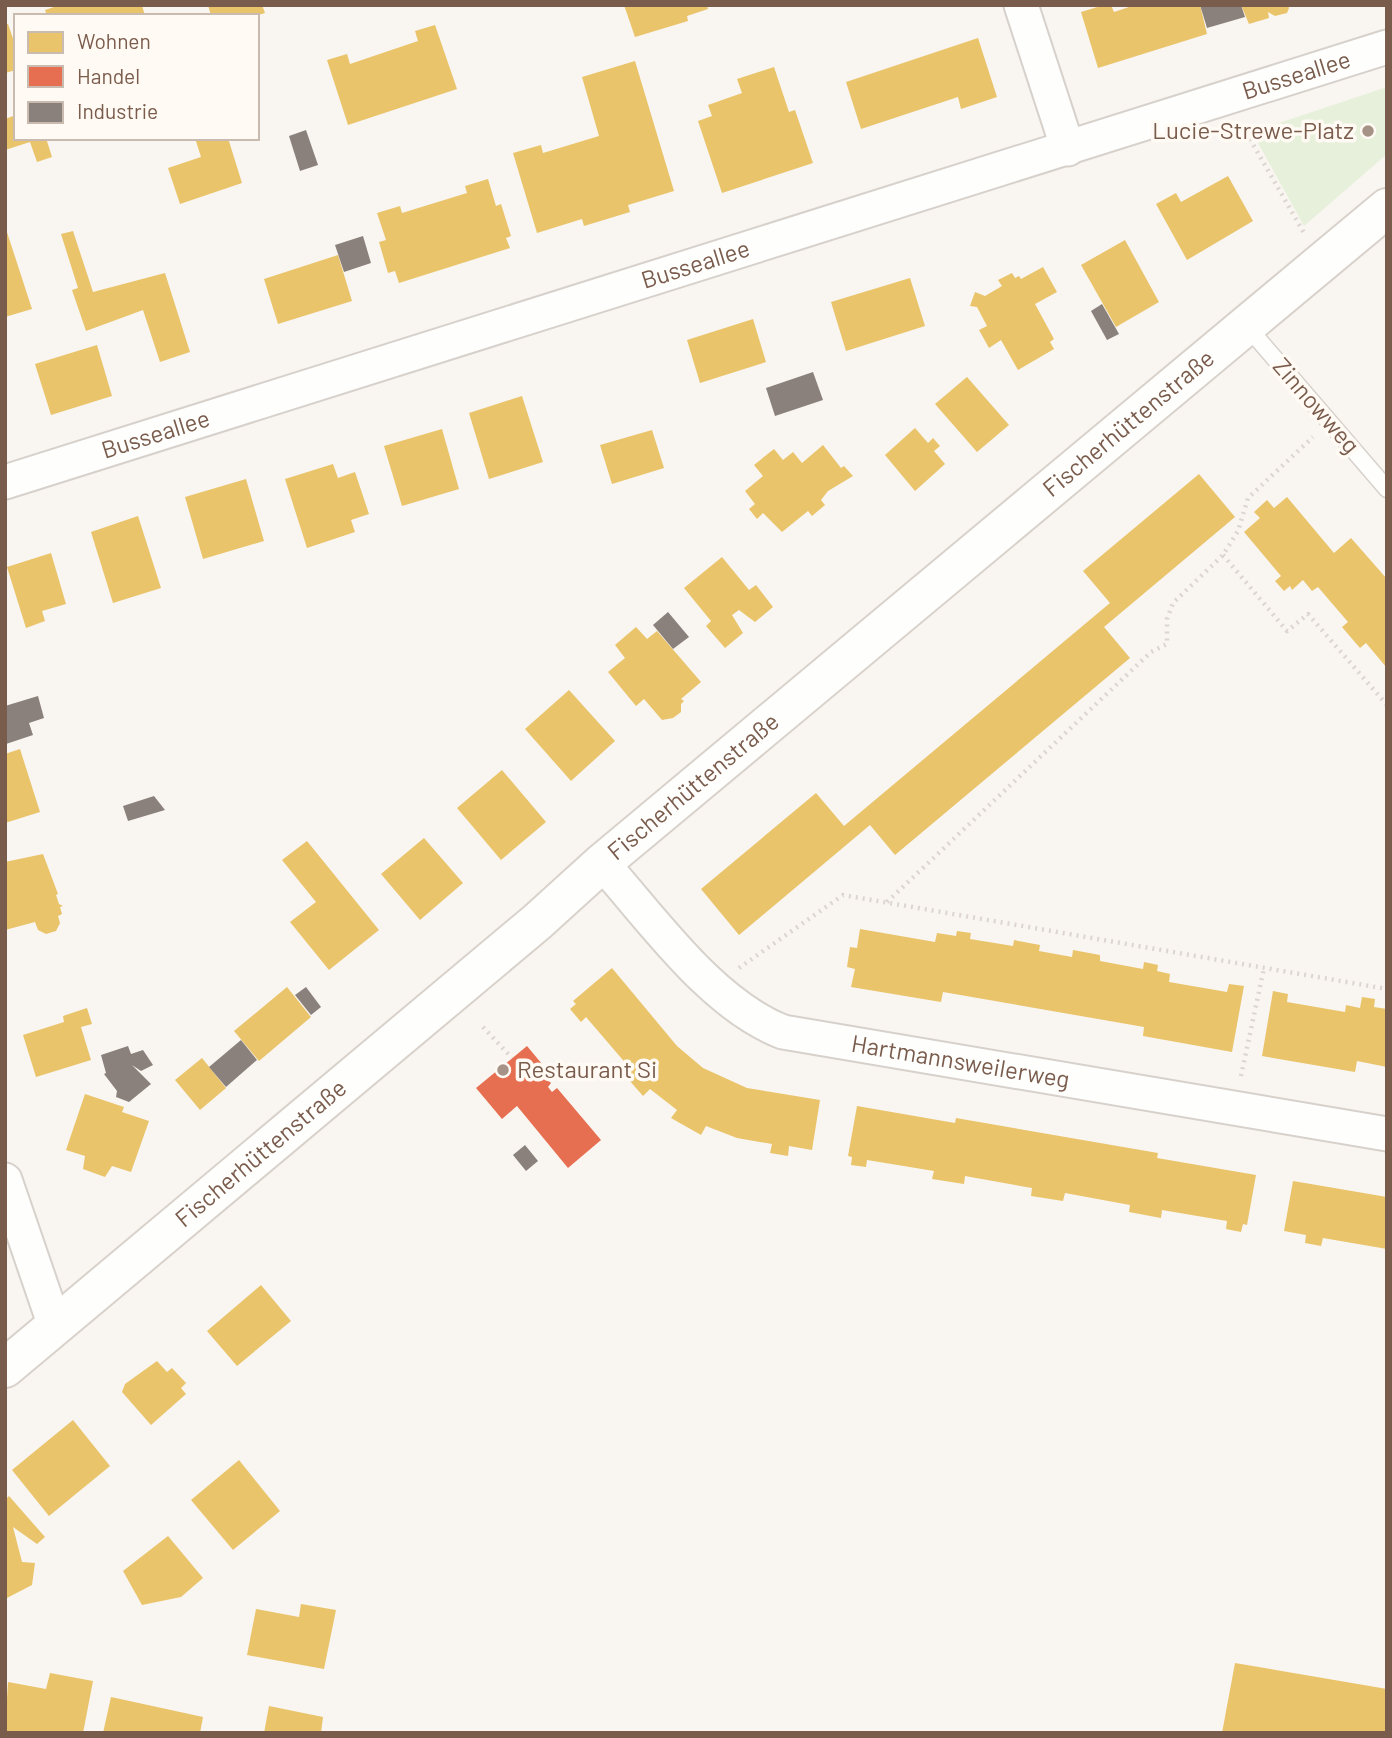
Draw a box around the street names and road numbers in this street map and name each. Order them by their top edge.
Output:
street label: Busseallee [1238,43,1354,105]
street label: Busseallee [637,233,753,294]
street label: Fischerhüttenstraße [1036,343,1219,502]
street label: Zinnowweg [1268,351,1367,459]
street label: Busseallee [98,402,213,464]
street label: Fischerhüttenstraße [601,706,784,865]
street label: Hartmannsweilerweg [849,1028,1072,1093]
street label: Fischerhüttenstraße [169,1072,351,1232]

